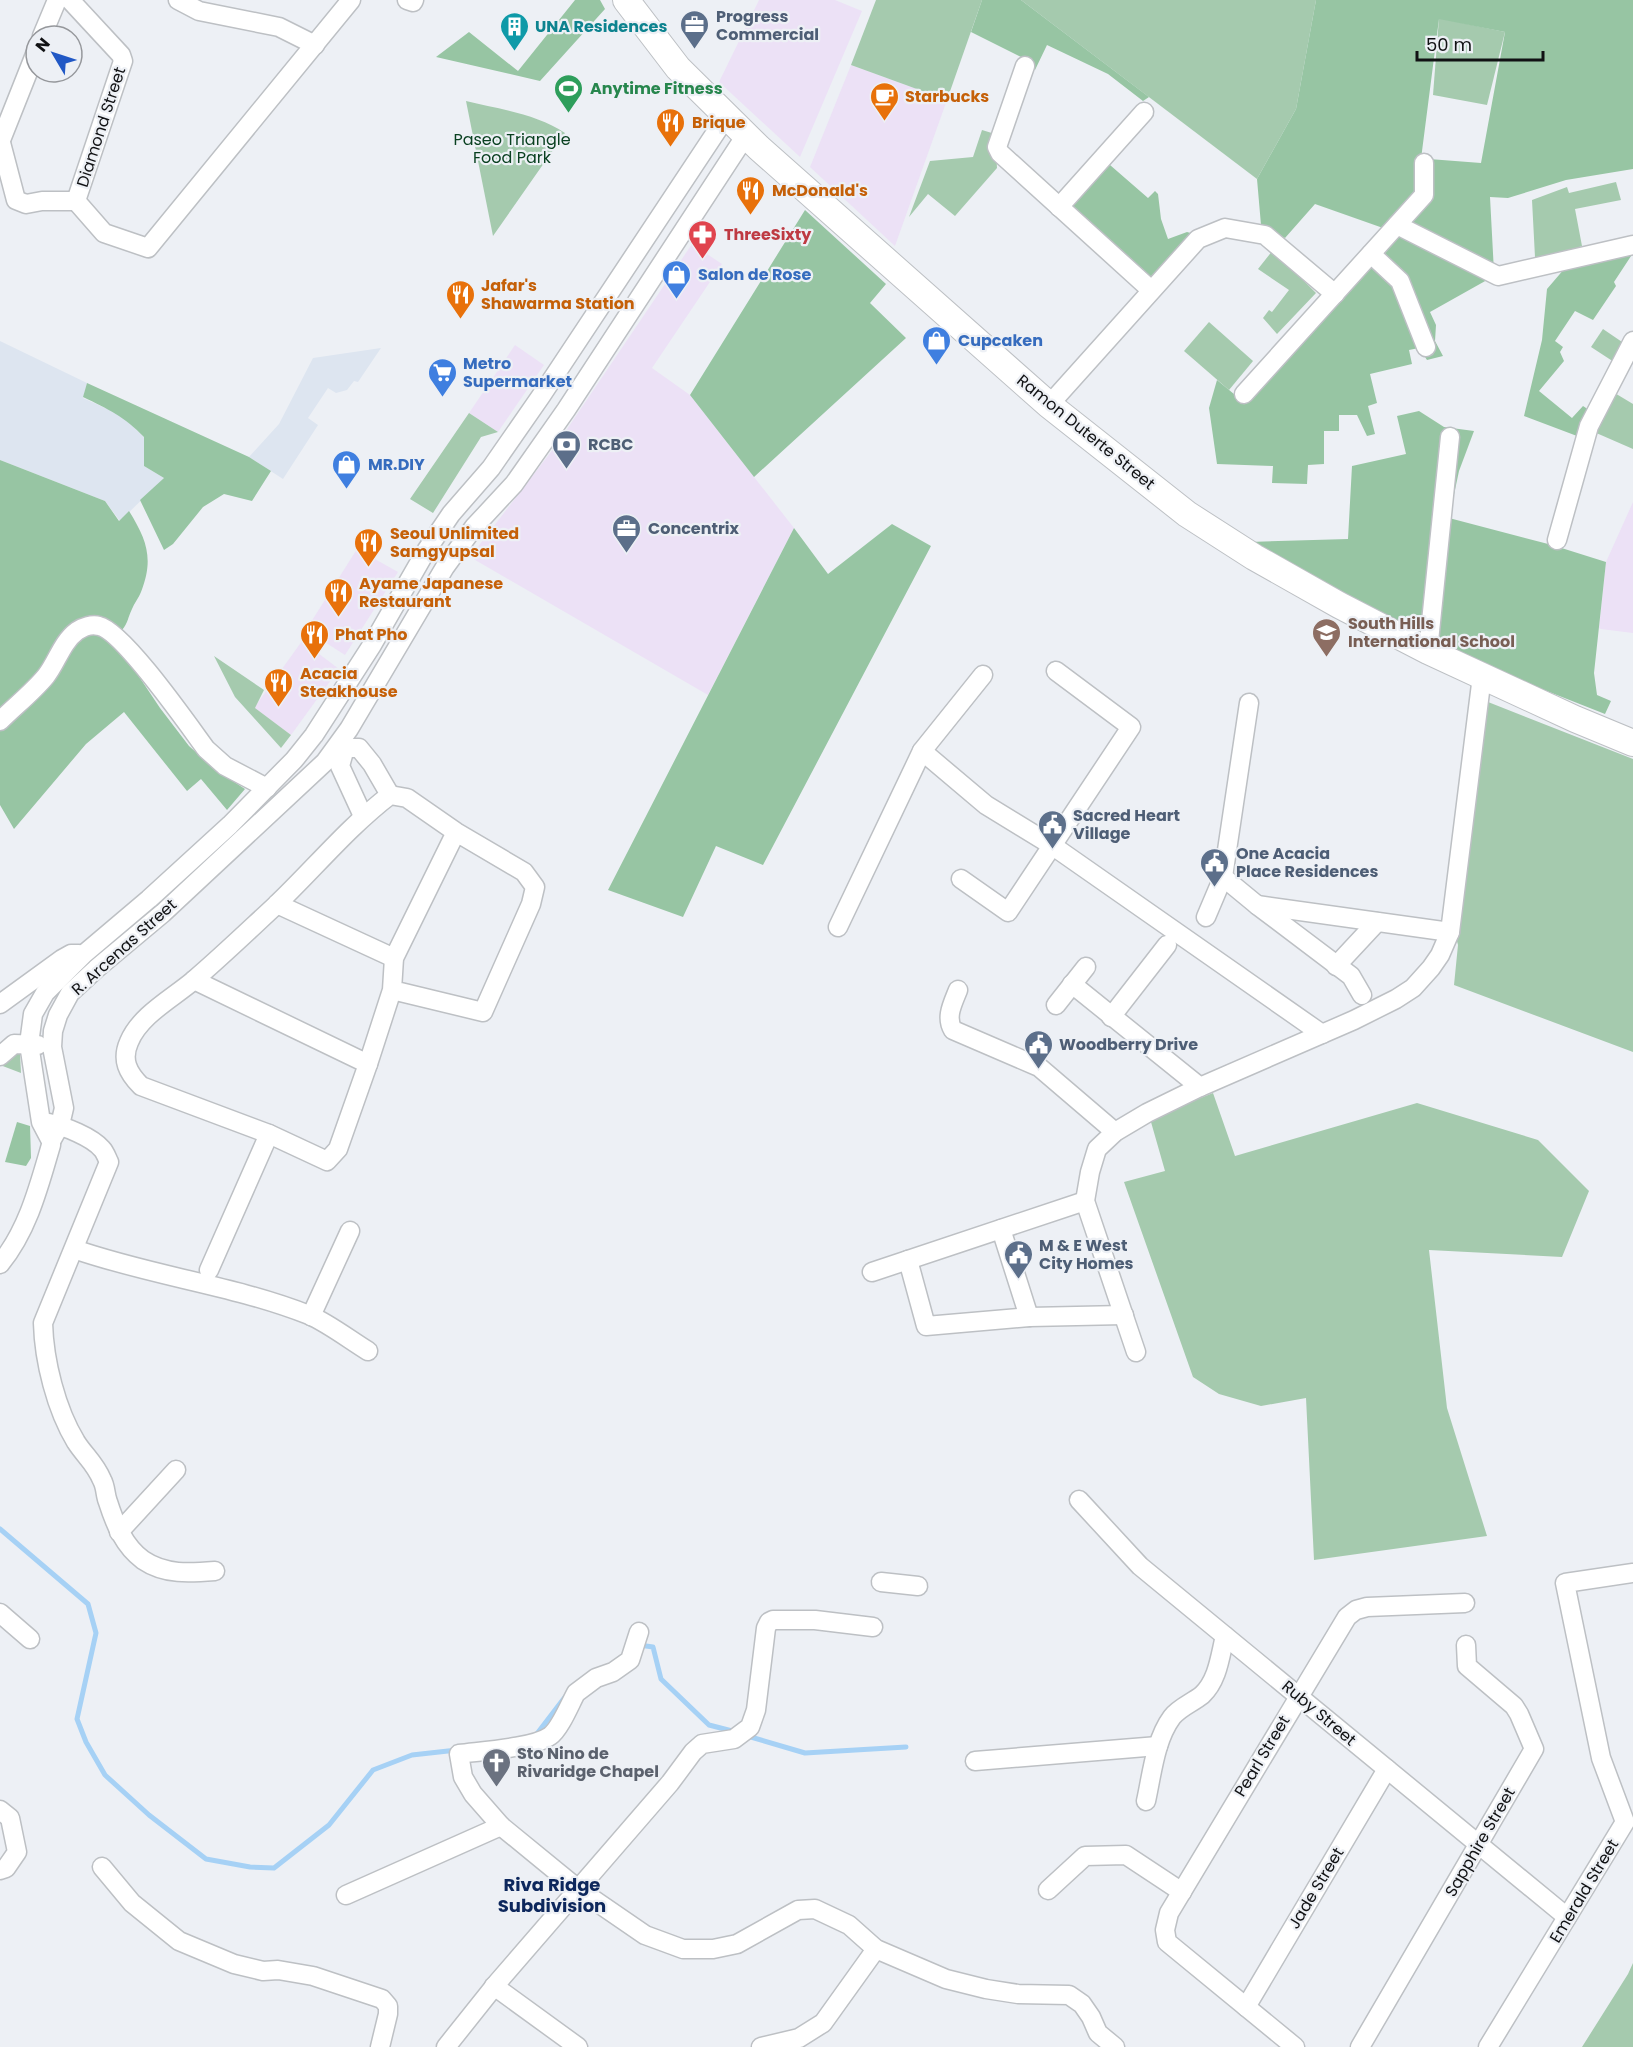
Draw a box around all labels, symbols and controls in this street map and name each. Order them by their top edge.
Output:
place label: Progress Commercial [716,5,819,46]
office icon: Progress Commercial [679,9,711,51]
building icon: UNA Residences [498,10,530,52]
place label: UNA Residences [535,15,667,38]
north arrow [24,24,84,84]
scale bar [1417,24,1543,62]
text: 50 m [1426,32,1472,57]
text: N [30,33,55,57]
street label: Diamond Street [71,64,131,190]
sports icon: Anytime Fitness [553,72,585,114]
place label: Anytime Fitness [590,77,723,100]
cafe icon: Starbucks [868,80,900,122]
place label: Starbucks [905,85,989,108]
restaurant icon: Brique [655,106,687,148]
place label: Brique [692,111,746,134]
park label: Paseo Triangle Food Park [453,128,571,169]
restaurant icon: McDonald's [735,174,767,216]
place label: McDonald's [772,179,868,202]
pharmacy icon: ThreeSixty [687,218,719,260]
place label: ThreeSixty [724,223,812,246]
shop icon: Salon de Rose [661,258,693,300]
place label: Salon de Rose [698,263,811,286]
place label: Jafar's Shawarma Station [481,274,635,315]
restaurant icon: Jafar's Shawarma Station [444,278,476,320]
shop icon: Cupcaken [921,324,953,366]
place label: Cupcaken [958,329,1043,352]
place label: Metro Supermarket [463,352,572,393]
supermarket icon: Metro Supermarket [426,356,458,398]
street label: Ramon Duterte Street [1012,369,1160,495]
bank icon: RCBC [551,428,583,470]
place label: RCBC [588,433,633,456]
shop icon: MR.DIY [331,448,363,490]
place label: MR.DIY [368,453,425,476]
office icon: Concentrix [611,512,643,554]
place label: Concentrix [648,517,740,540]
place label: Seoul Unlimited Samgyupsal [390,522,519,563]
restaurant icon: Seoul Unlimited Samgyupsal [353,526,385,568]
place label: Ayame Japanese Restaurant [359,572,503,613]
restaurant icon: Ayame Japanese Restaurant [322,576,354,618]
place label: South Hills International School [1348,612,1515,653]
school or university icon: South Hills International School [1311,616,1343,658]
restaurant icon: Phat Pho [298,618,330,660]
place label: Phat Pho [335,623,407,646]
place label: Acacia Steakhouse [300,662,398,703]
restaurant icon: Acacia Steakhouse [263,666,295,708]
place label: Sacred Heart Village [1073,804,1180,845]
public building icon: Sacred Heart Village [1036,808,1068,850]
place label: One Acacia Place Residences [1236,842,1378,883]
public building icon: One Acacia Place Residences [1199,846,1231,888]
street label: R. Arcenas Street [66,893,182,1000]
public building icon: Woodberry Drive [1022,1028,1054,1070]
place label: Woodberry Drive [1059,1033,1198,1056]
place label: M & E West City Homes [1039,1234,1134,1275]
public building icon: M & E West City Homes [1002,1238,1034,1280]
street label: Ruby Street [1277,1675,1361,1751]
street label: Pearl Street [1229,1711,1295,1801]
place label: Sto Nino de Rivaridge Chapel [517,1742,659,1783]
church icon: Sto Nino de Rivaridge Chapel [480,1746,512,1788]
street label: Sapphire Street [1439,1783,1521,1901]
street label: Emerald Street [1544,1835,1624,1947]
street label: Jade Street [1283,1843,1349,1933]
district label: Riva Ridge Subdivision [498,1872,606,1918]

